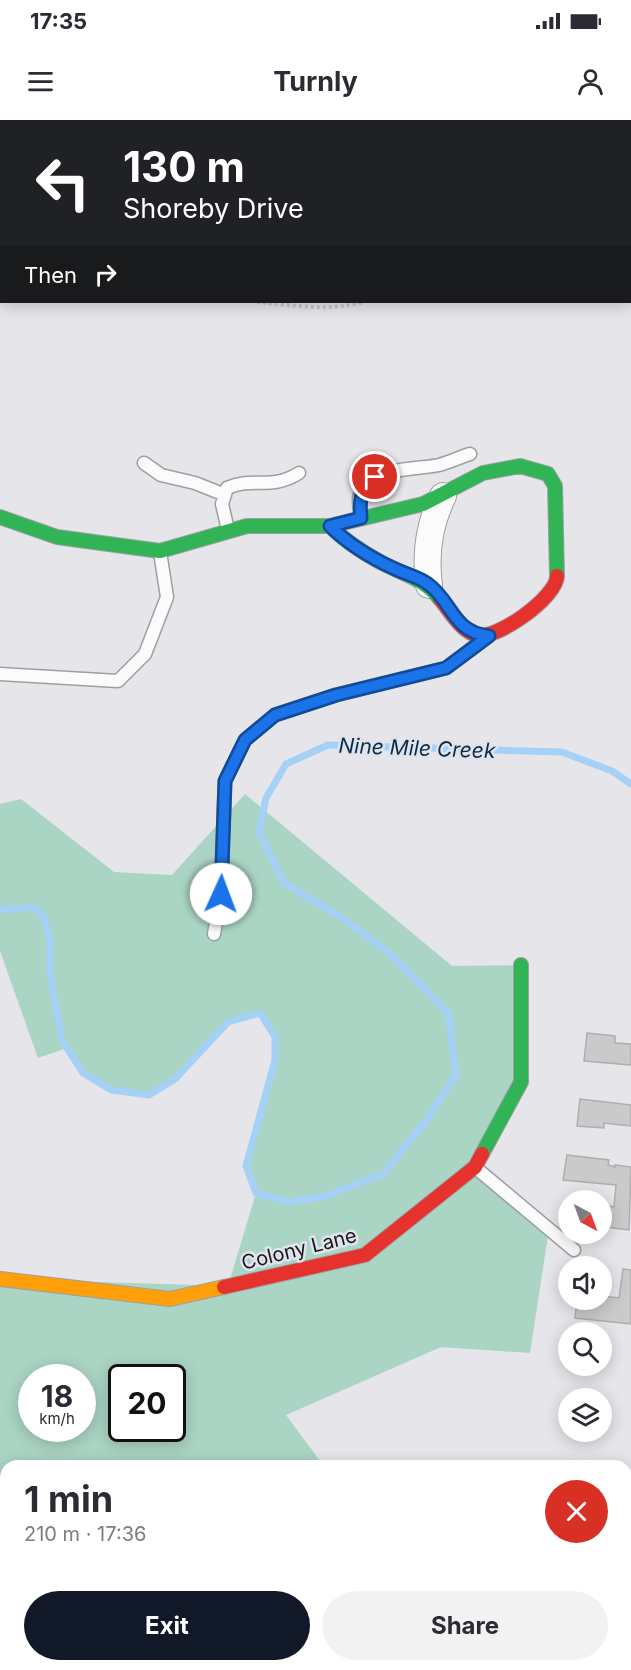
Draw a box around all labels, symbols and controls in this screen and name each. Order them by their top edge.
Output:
text: 17:35 [30,8,87,34]
icon: menu [24,65,57,98]
text: Turnly [273,65,358,98]
icon: person [574,65,607,98]
text: 130 m [123,141,245,192]
icon: left [24,144,102,222]
text: Shoreby Drive [123,192,304,225]
icon: right [89,258,122,291]
text: Then [24,262,77,288]
pin [349,451,400,502]
icon: arrive [358,460,391,493]
water label: Nine Mile Creek [338,733,496,763]
position arrow [189,862,253,926]
north arrow [558,1190,612,1244]
map controls [558,1190,612,1442]
street label: Colony Lane [239,1223,359,1275]
button: sound [558,1256,612,1310]
button: search [558,1322,612,1376]
speed limit sign: 20 [108,1364,186,1442]
text: 18 [41,1378,73,1414]
button: layers [558,1388,612,1442]
text: km/h [39,1409,75,1428]
text: 1 min [24,1477,113,1521]
button: close [545,1480,608,1543]
text: 210 m · 17:36 [24,1522,146,1546]
button: Exit [24,1591,310,1660]
button: Share [322,1591,608,1660]

